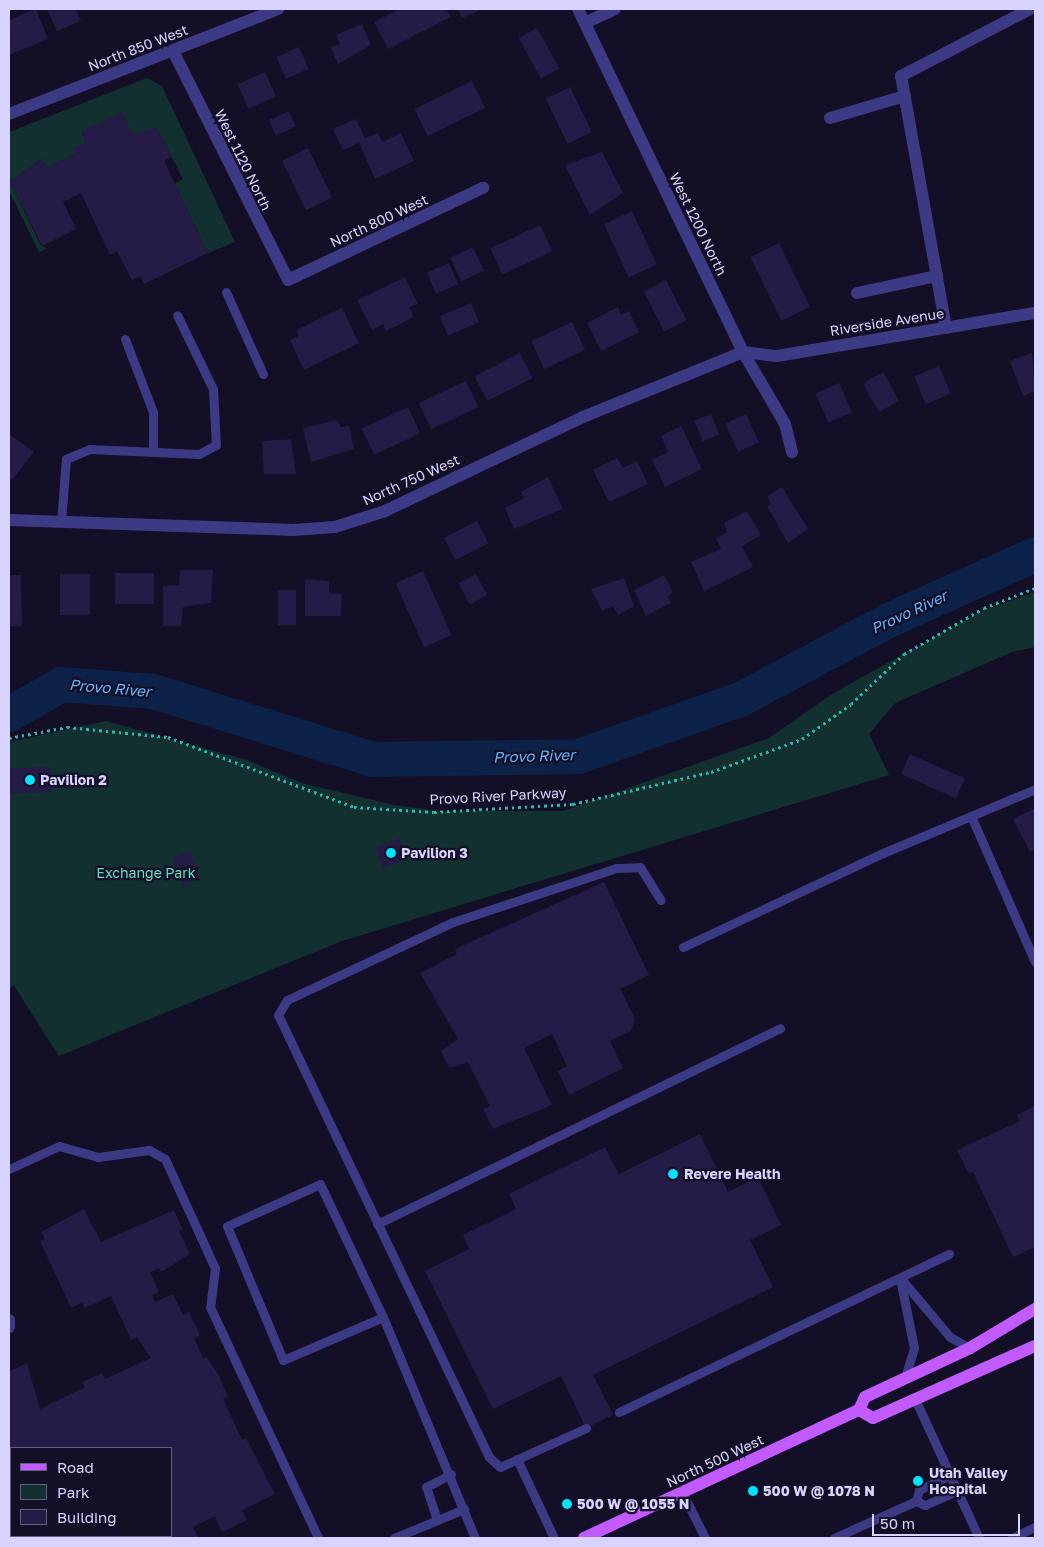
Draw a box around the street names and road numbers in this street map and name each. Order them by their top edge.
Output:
street label: North 850 West [86,21,190,75]
street label: West 1120 North [211,107,275,213]
street label: West 1200 North [666,170,730,278]
street label: North 800 West [327,191,431,251]
street label: Riverside Avenue [829,305,945,339]
street label: North 750 West [360,451,462,509]
street label: Provo River Parkway [429,784,567,808]
street label: North 500 West [664,1431,766,1491]

